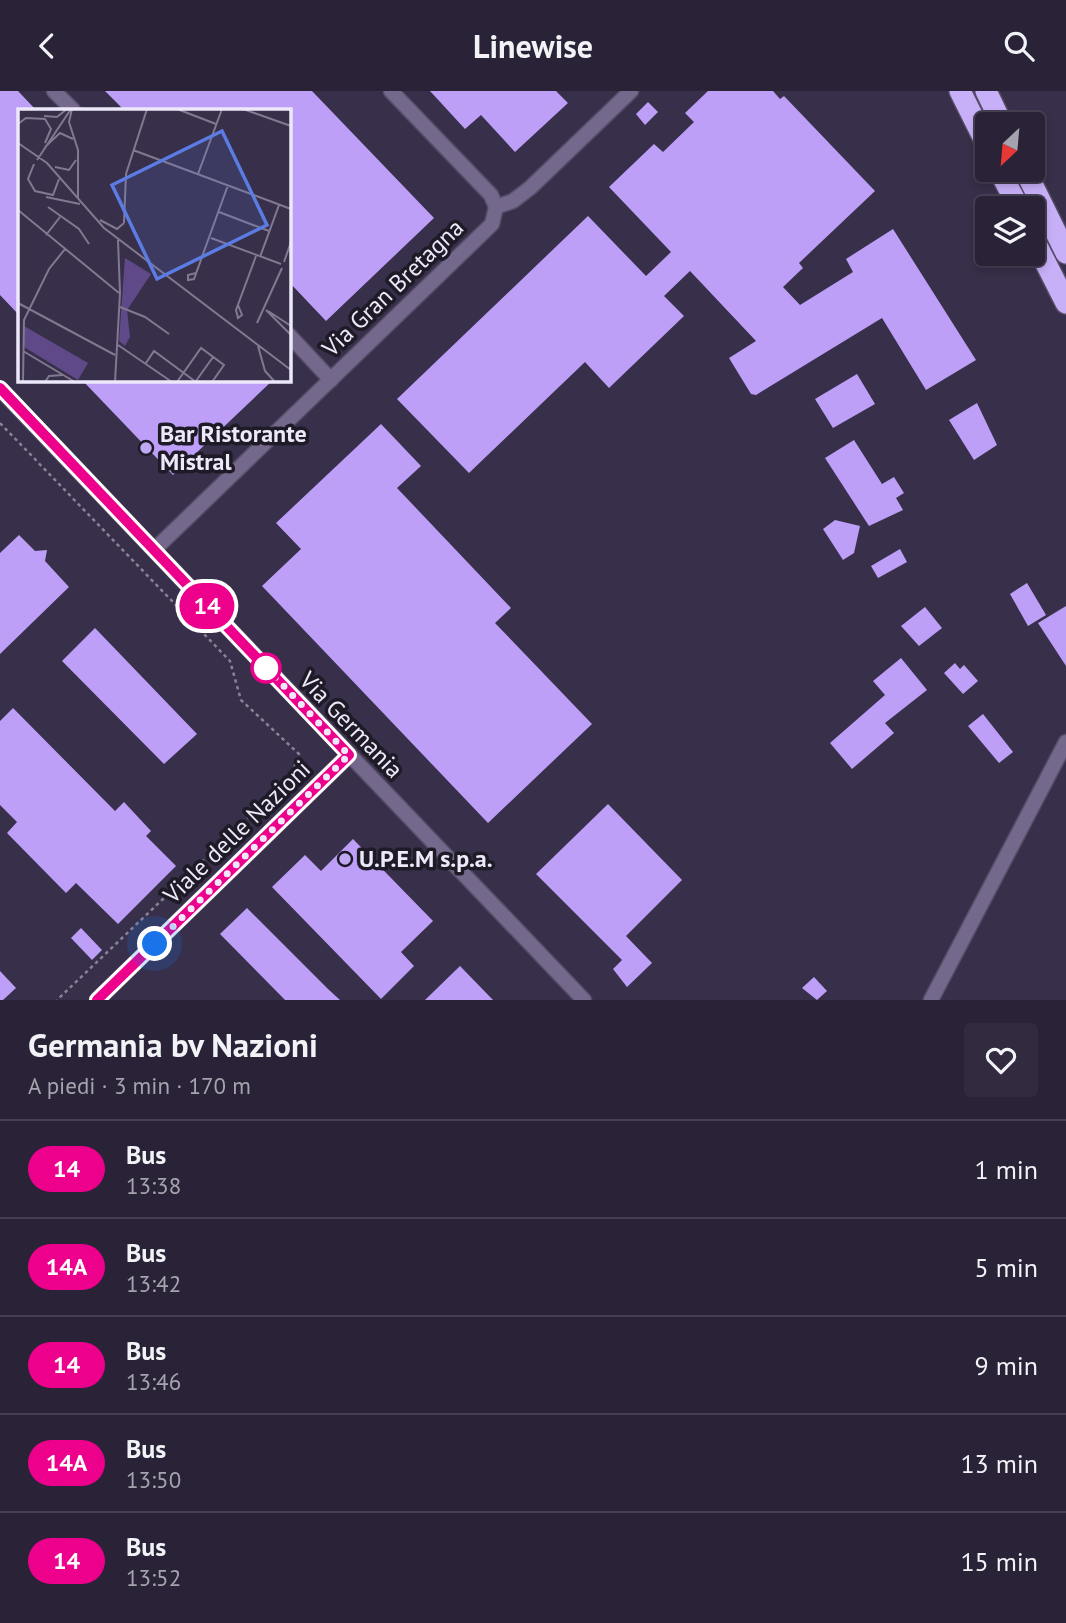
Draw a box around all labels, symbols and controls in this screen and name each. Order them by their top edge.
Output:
text: Linewise [473,25,593,67]
icon: back [28,27,66,65]
icon: search [1000,27,1038,65]
inset map [18,109,290,381]
north arrow [975,112,1045,182]
map controls [975,112,1045,266]
button: layers [975,196,1045,266]
street label: Via Gran Bretagna [315,212,470,364]
place label: Bar Ristorante Mistral [160,418,307,477]
marker: Bar Ristorante Mistral [138,440,154,456]
line badge: 14 [176,583,238,629]
text: 14 [193,590,221,621]
unlabelled marker [251,653,281,683]
street label: Via Germania [292,664,410,784]
street label: Viale delle Nazioni [156,753,317,910]
place label: U.P.E.M s.p.a. [359,843,493,874]
marker: U.P.E.M s.p.a. [337,851,353,867]
your location [137,926,172,961]
text: Germania bv Nazioni [28,1023,318,1066]
button: heart [964,1023,1038,1097]
text: A piedi · 3 min · 170 m [28,1071,251,1100]
text: Bus [126,1138,166,1171]
text: 14 [53,1153,80,1184]
text: 1 min [975,1153,1038,1186]
text: 13:38 [126,1171,181,1200]
text: Bus [126,1236,166,1269]
text: 14A [46,1251,87,1282]
text: 5 min [975,1251,1038,1284]
text: 13:42 [126,1269,181,1298]
text: Bus [126,1334,166,1367]
text: 14 [53,1349,80,1380]
text: 9 min [975,1349,1038,1382]
text: 13:46 [126,1367,181,1396]
text: Bus [126,1432,166,1465]
text: 14A [46,1447,87,1478]
text: 13 min [960,1447,1038,1480]
text: 13:50 [126,1465,181,1494]
text: Bus [126,1530,166,1563]
text: 14 [53,1545,80,1576]
text: 15 min [960,1545,1038,1578]
text: 13:52 [126,1563,181,1592]

